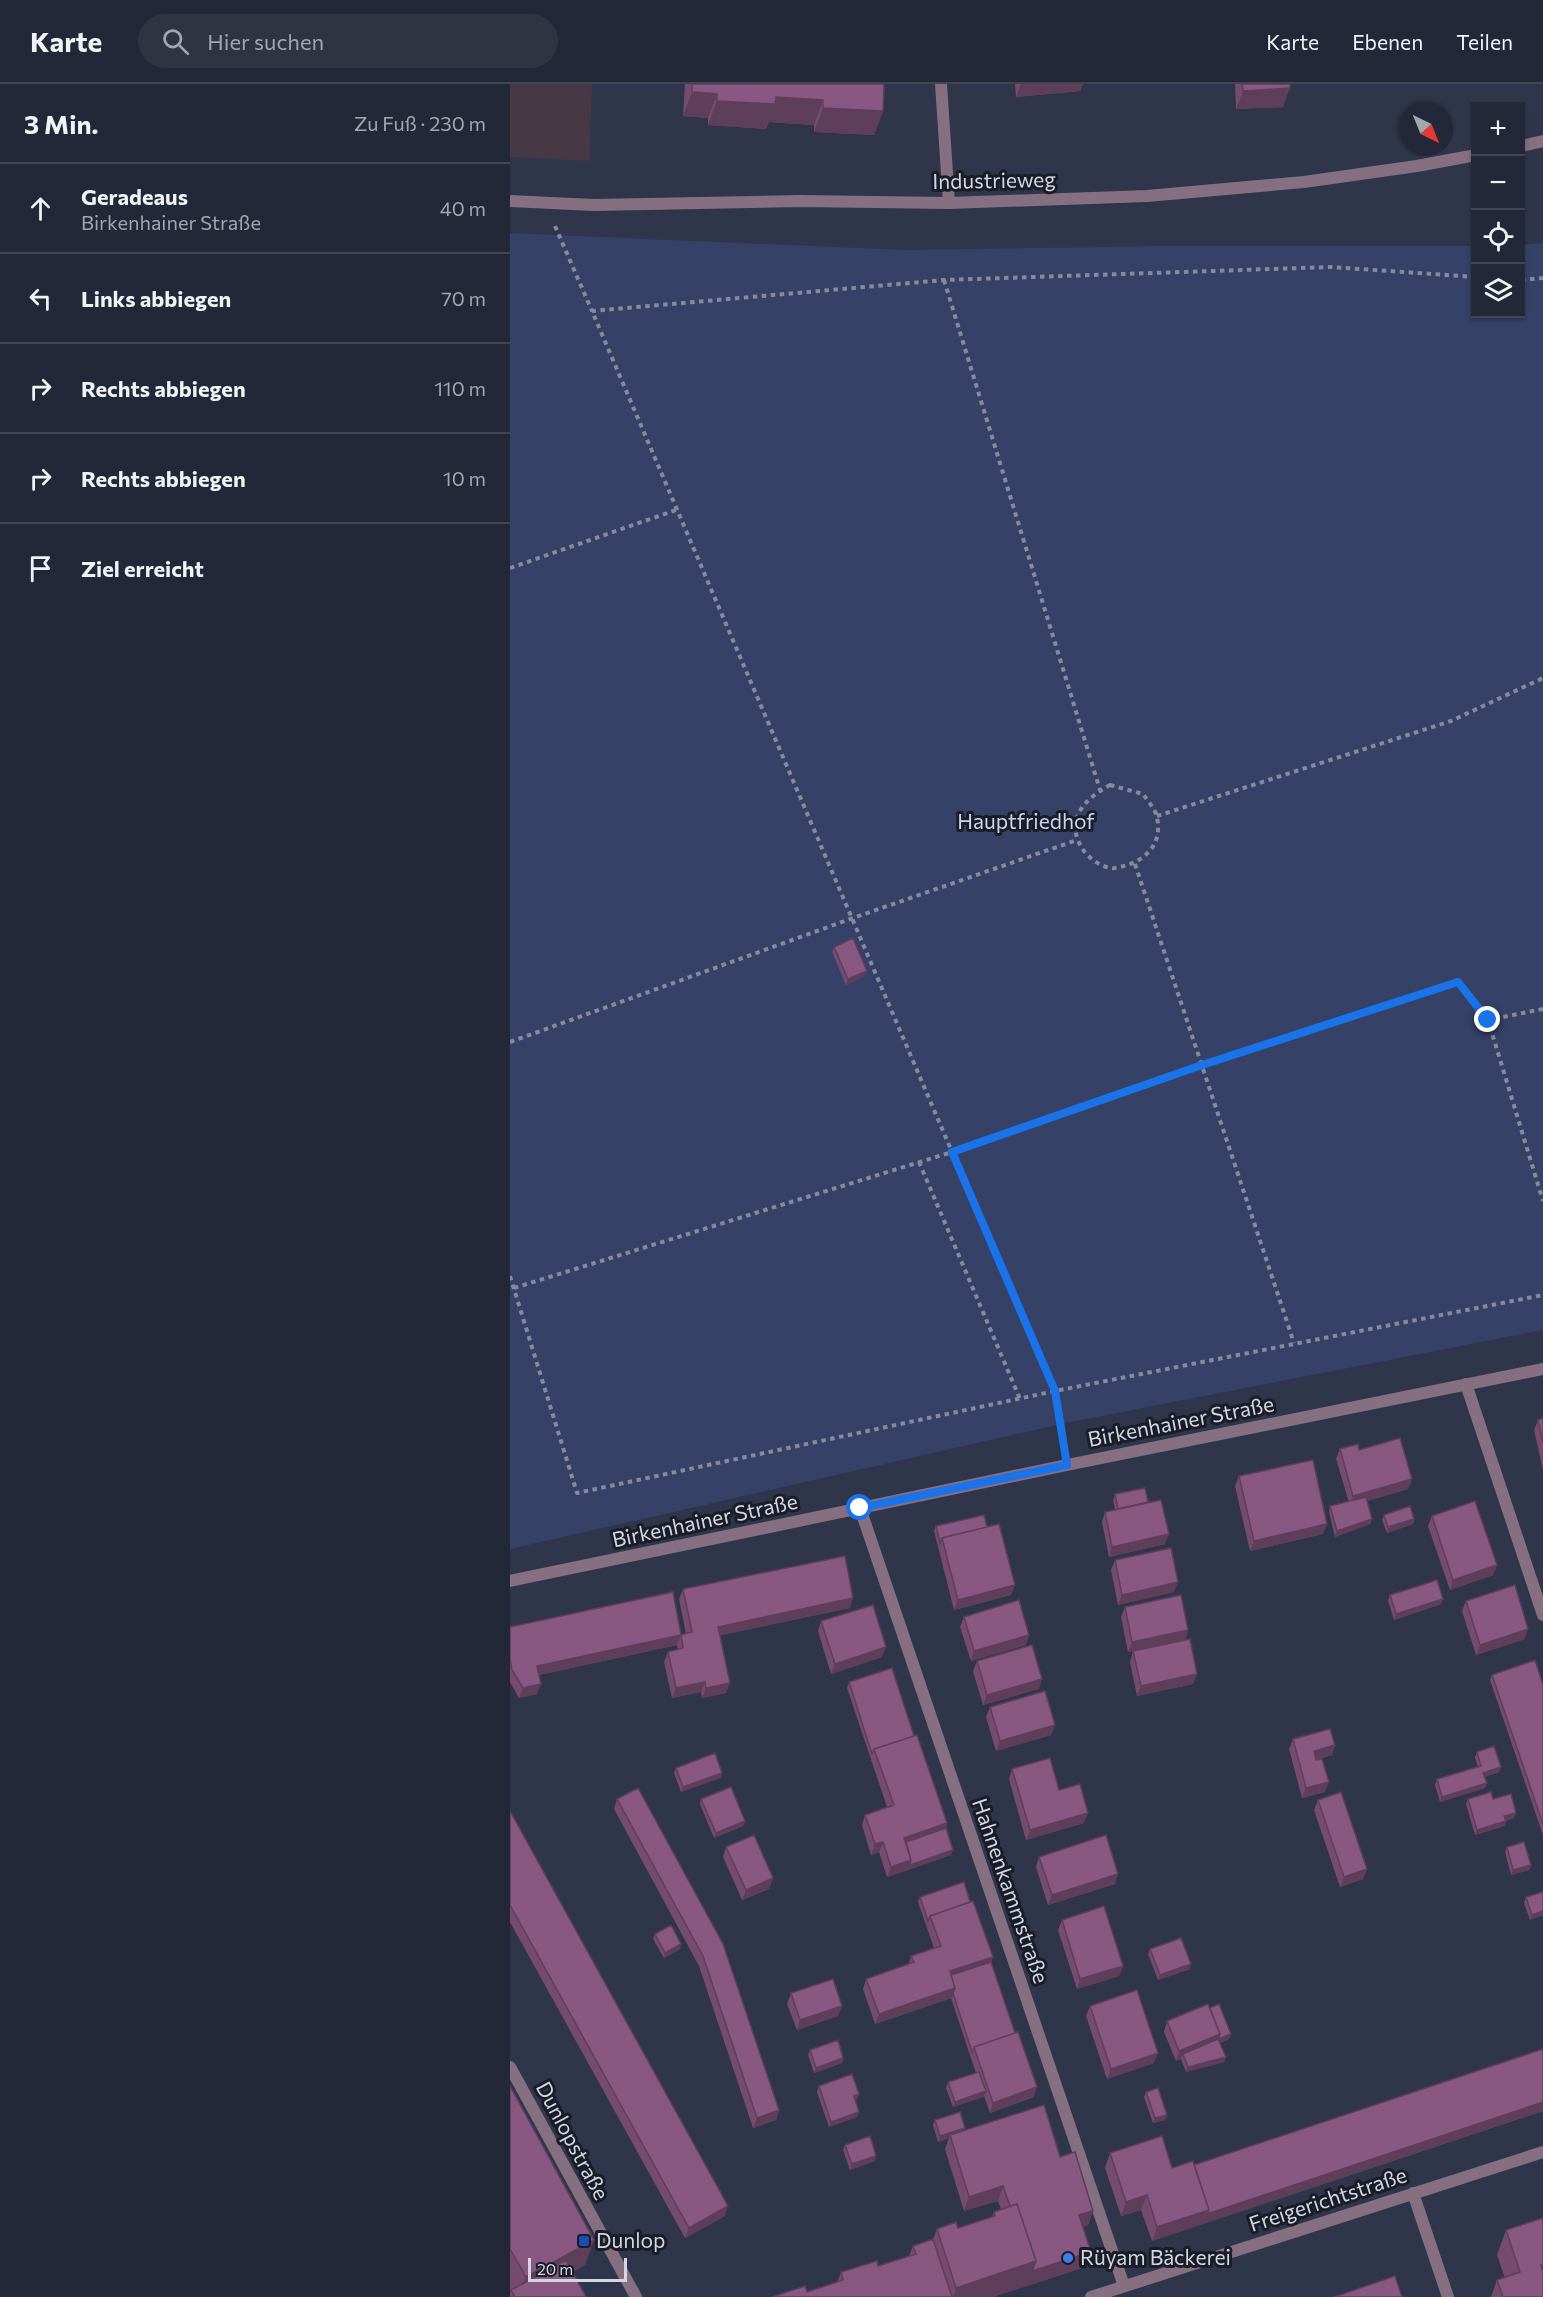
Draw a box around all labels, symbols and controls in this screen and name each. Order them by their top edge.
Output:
search box [138,14,558,68]
text: Karte [30,24,102,58]
icon: search [159,25,192,58]
text: Hier suchen [207,28,324,55]
text: Karte [1266,29,1319,54]
text: Ebenen [1352,29,1423,54]
text: Teilen [1456,29,1513,54]
north arrow [1399,102,1453,156]
map controls [1471,102,1525,318]
button: + [1471,102,1525,156]
text: 3 Min. [24,108,98,139]
text: Zu Fuß · 230 m [354,111,486,135]
button: − [1471,156,1525,210]
street label: Industrieweg [932,166,1056,193]
text: Geradeaus [81,183,188,210]
icon: ahead [24,192,57,225]
text: 40 m [440,196,486,220]
text: Birkenhainer Straße [81,210,261,234]
button: locate [1471,210,1525,264]
button: layers [1471,264,1525,318]
icon: left [24,282,57,315]
text: Links abbiegen [81,285,231,312]
text: 70 m [441,286,486,310]
icon: right [24,372,57,405]
text: Rechts abbiegen [81,375,246,402]
text: 110 m [435,376,486,400]
icon: right [24,462,57,495]
text: Rechts abbiegen [81,465,246,492]
text: 10 m [443,466,486,490]
icon: arrive [24,552,57,585]
text: Ziel erreicht [81,555,204,582]
park label: Hauptfriedhof [957,808,1095,833]
route end [1474,1006,1500,1032]
street label: Birkenhainer Straße [1086,1390,1276,1451]
street label: Birkenhainer Straße [610,1488,800,1551]
route start [846,1494,872,1520]
street label: Hahnenkammstraße [968,1795,1055,1986]
street label: Dunlopstraße [532,2077,615,2204]
street label: Freigerichtstraße [1246,2161,1410,2236]
place label: Dunlop [596,2227,666,2252]
marker: Dunlop [577,2234,591,2248]
place label: Rüyam Bäckerei [1080,2244,1231,2269]
marker: Rüyam Bäckerei [1061,2251,1075,2265]
scale bar [528,2255,627,2282]
text: 20 m [537,2259,573,2278]

